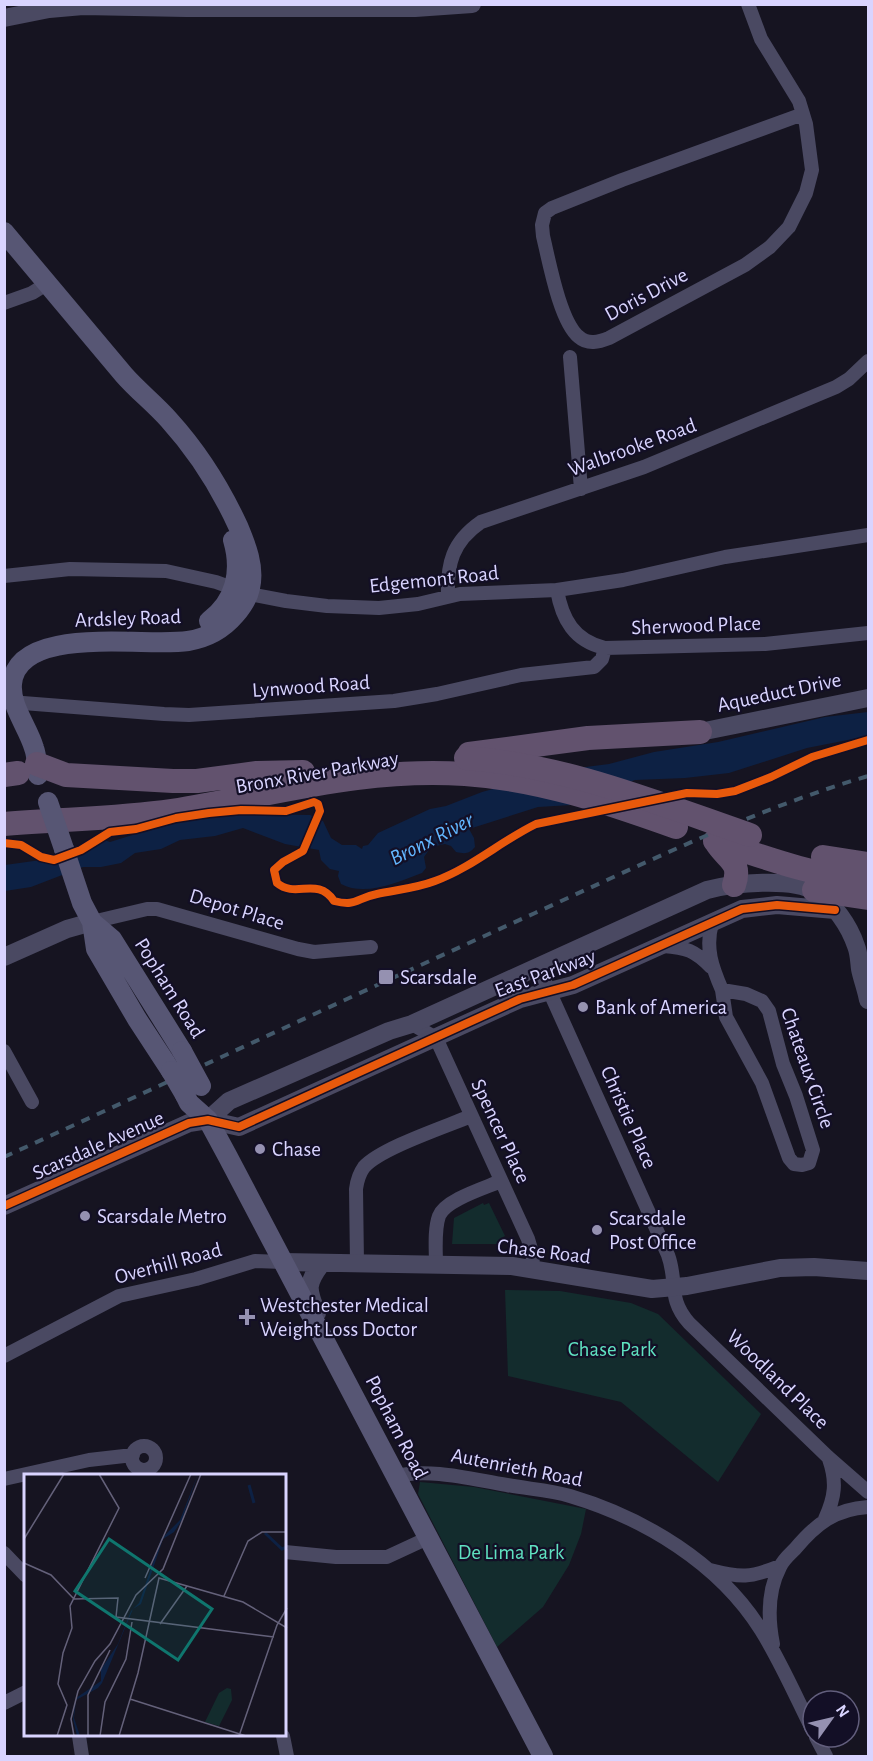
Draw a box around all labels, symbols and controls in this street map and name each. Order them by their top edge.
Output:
street label: Doris Drive [601,264,691,325]
street label: Walbrooke Road [565,415,699,480]
street label: Edgemont Road [368,562,500,597]
street label: Ardsley Road [74,606,182,631]
street label: Sherwood Place [631,613,761,638]
street label: Aqueduct Drive [715,669,843,716]
street label: Lynwood Road [251,672,371,701]
street label: Bronx River Parkway [234,748,400,797]
water label: Bronx River [386,808,478,869]
street label: Depot Place [187,885,287,934]
street label: Popham Road [131,935,209,1042]
street label: East Parkway [492,946,598,1001]
place label: Scarsdale [400,967,477,988]
marker: Scarsdale [377,968,395,986]
place label: Bank of America [595,997,728,1018]
marker: Bank of America [576,1000,590,1014]
street label: Chateaux Circle [777,1005,838,1131]
street label: Christie Place [597,1063,660,1172]
street label: Spencer Place [467,1076,534,1187]
street label: Scarsdale Avenue [29,1107,167,1184]
place label: Chase [272,1139,321,1160]
marker: Chase [253,1142,267,1156]
place label: Scarsdale Metro [97,1206,227,1227]
place label: Scarsdale Post Office [609,1208,696,1253]
marker: Scarsdale Metro [78,1209,92,1223]
marker: Scarsdale Post Office [590,1223,604,1237]
street label: Chase Road [496,1235,592,1268]
street label: Overhill Road [112,1239,224,1288]
place label: Westchester Medical Weight Loss Doctor [260,1295,429,1340]
marker: Westchester Medical Weight Loss Doctor [238,1308,256,1326]
street label: Woodland Place [723,1326,833,1433]
park label: Chase Park [568,1339,657,1360]
street label: Popham Road [361,1372,432,1483]
street label: Autenrieth Road [449,1444,585,1491]
inset map [24,1474,286,1737]
park label: De Lima Park [458,1542,565,1563]
north arrow [801,1689,861,1749]
text: N [833,1702,852,1720]

